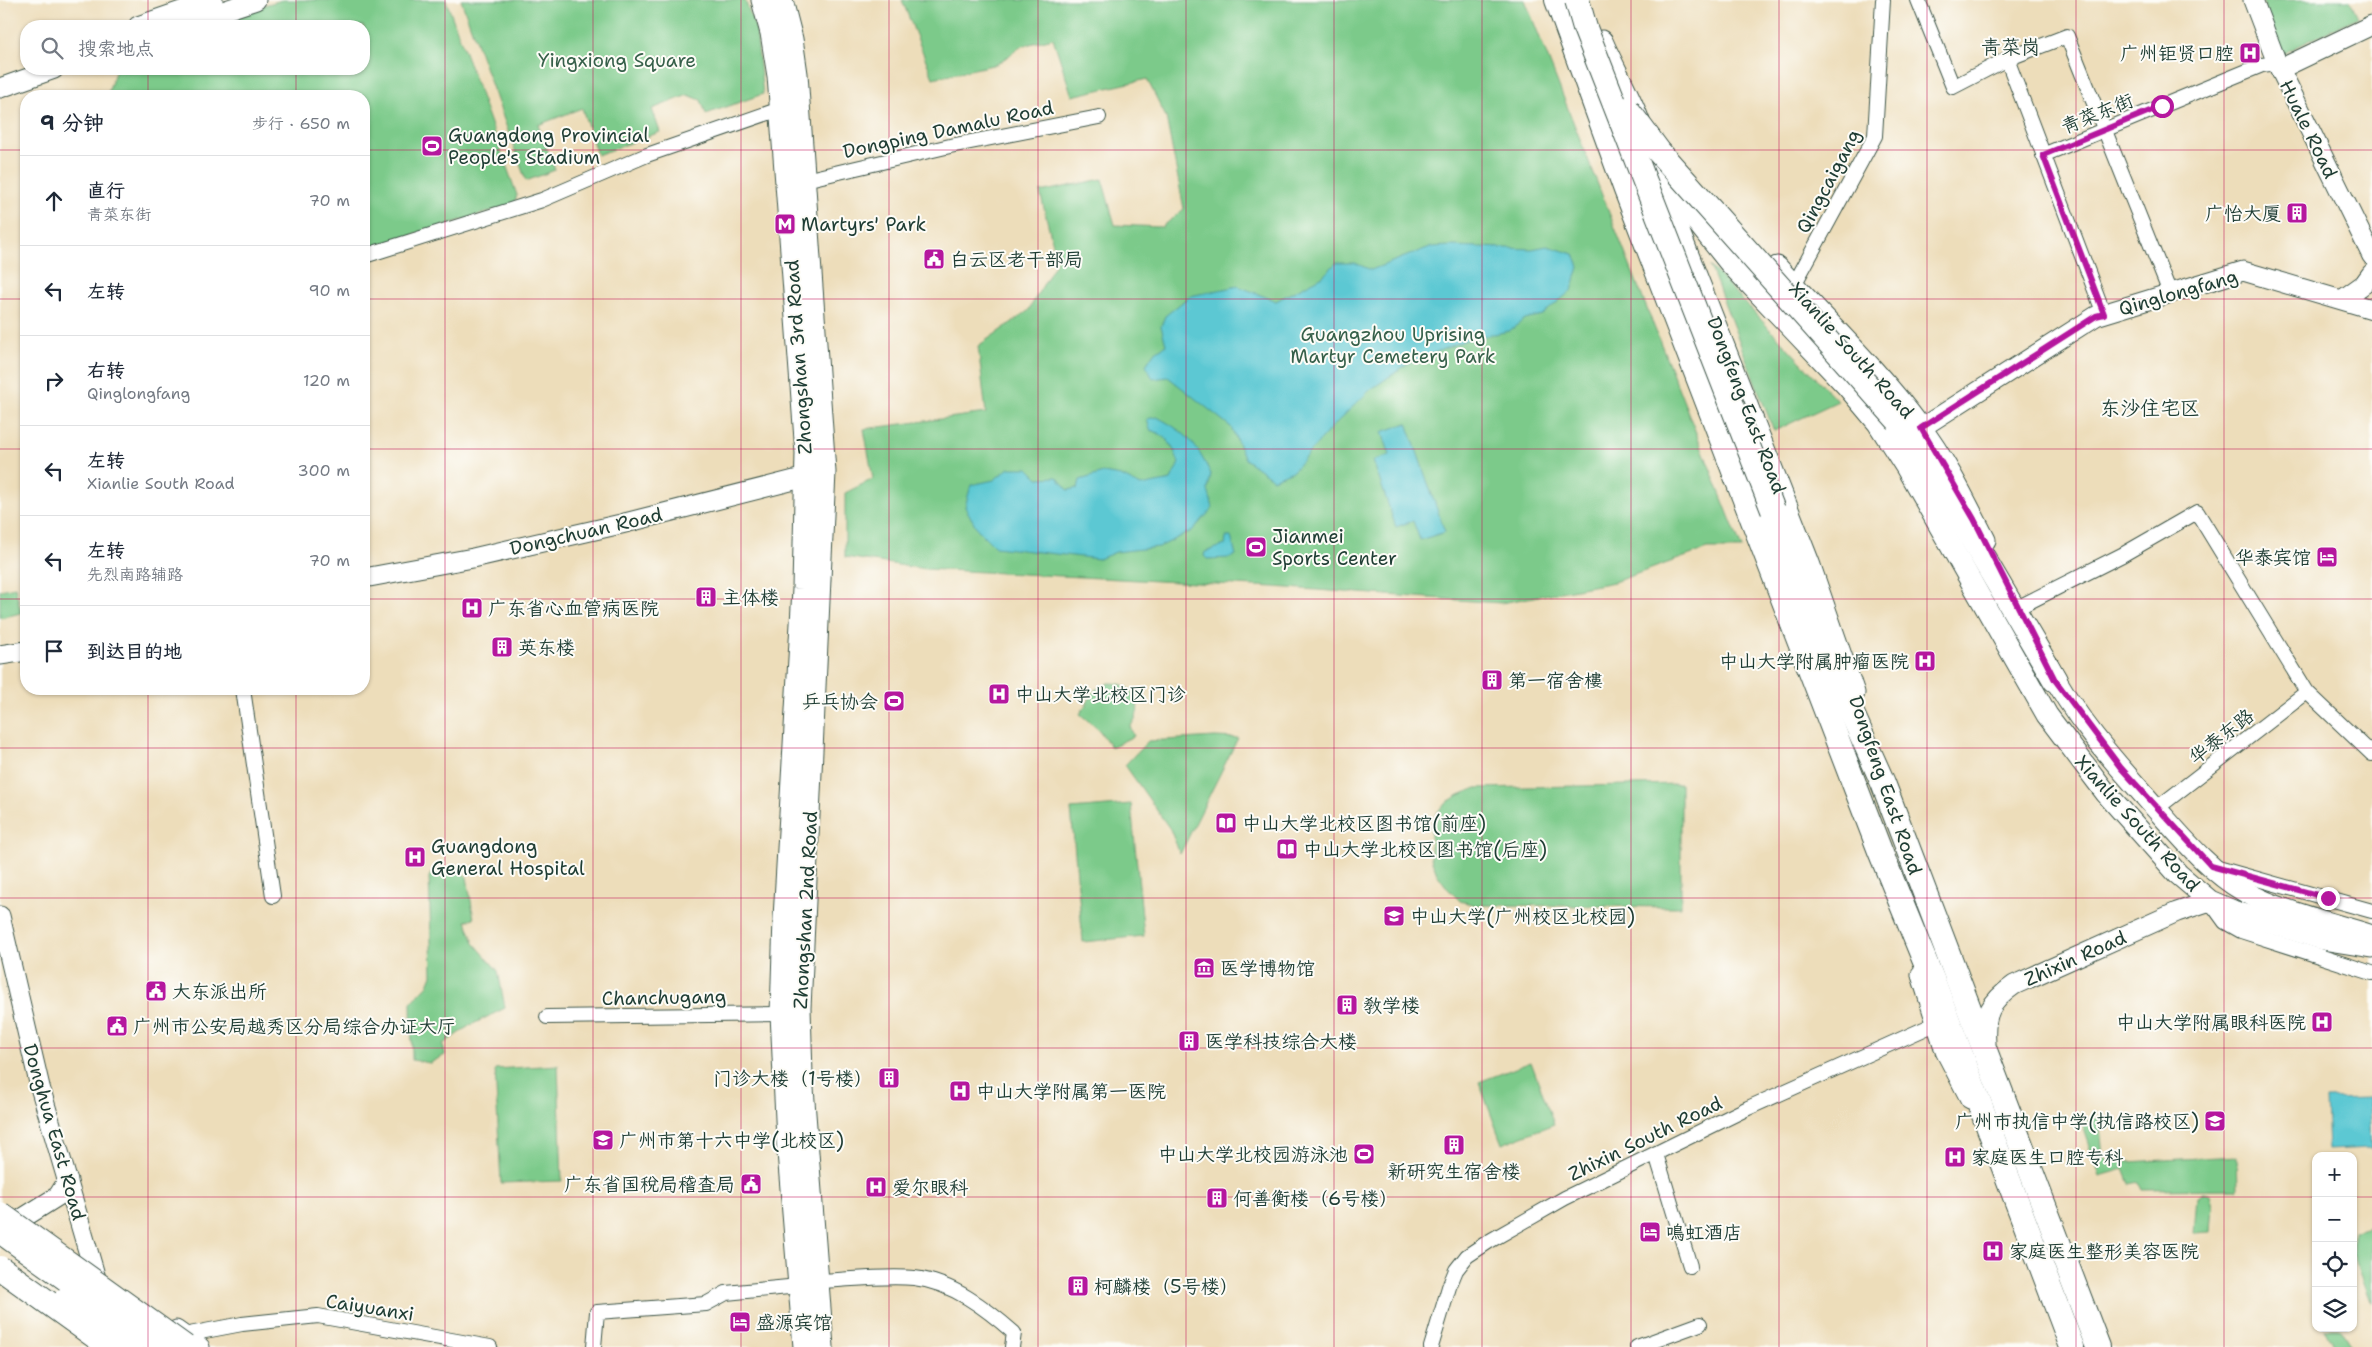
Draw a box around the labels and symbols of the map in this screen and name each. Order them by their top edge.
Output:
district label: 青菜岗 [1981,34,2041,60]
place label: 广州钜贤口腔 [2120,41,2234,66]
hospital icon: 广州钜贤口腔 [2238,41,2262,65]
park label: Yingxiong Square [538,48,696,73]
street label: Huale Road [2274,76,2343,183]
street label: 青菜东街 [2057,88,2137,139]
street label: Dongping Damalu Road [841,95,1056,164]
route start [2151,95,2174,118]
place label: Guangdong Provincial People's Stadium [448,123,650,170]
street label: Qingcaigang [1791,125,1866,238]
sports icon: Guangdong Provincial People's Stadium [420,134,444,158]
place label: 广怡大厦 [2205,201,2281,226]
building icon: 广怡大厦 [2285,201,2309,225]
metro station icon: Martyrs' Park [773,212,797,236]
place label: Martyrs' Park [801,212,926,237]
public building icon: 白云区老干部局 [922,247,946,271]
place label: 白云区老干部局 [950,247,1083,272]
street label: Zhongshan 3rd Road [779,259,818,455]
street label: Qinglongfang [2116,264,2241,321]
street label: Xianlie South Road [1784,277,1920,424]
street label: Dongfeng East Road [1701,313,1792,497]
park label: Guangzhou Uprising Martyr Cemetery Park [1290,322,1496,369]
district label: 东沙住宅区 [2100,395,2200,421]
street label: Dongchuan Road [507,502,665,561]
place label: Jianmei Sports Center [1272,524,1397,571]
sports icon: Jianmei Sports Center [1244,535,1268,559]
place label: 华泰宾馆 [2235,545,2311,570]
hotel icon: 华泰宾馆 [2315,545,2339,569]
building icon: 主体楼 [694,585,718,609]
place label: 主体楼 [722,585,779,610]
hospital icon: 广东省心血管病医院 [460,596,484,620]
place label: 广东省心血管病医院 [488,596,659,621]
building icon: 英东楼 [490,635,514,659]
place label: 英东楼 [518,635,575,660]
place label: 中山大学附属肿瘤医院 [1719,649,1909,674]
hospital icon: 中山大学附属肿瘤医院 [1913,649,1937,673]
building icon: 第一宿舍樓 [1480,668,1504,692]
place label: 第一宿舍樓 [1508,668,1603,693]
hospital icon: 中山大学北校区门诊 [987,682,1011,706]
place label: 中山大学北校区门诊 [1015,682,1186,707]
place label: 乒乓协会 [802,689,878,714]
sports icon: 乒乓协会 [882,689,906,713]
street label: Dongfeng East Road [1843,692,1928,878]
street label: 华泰东路 [2184,703,2259,770]
street label: Xianlie South Road [2070,750,2206,897]
street label: Zhongshan 2nd Road [788,810,823,1010]
library icon: 中山大学北校区图书馆(前座) [1214,811,1238,835]
place label: 中山大学北校区图书馆(前座) [1242,811,1486,836]
place label: Guangdong General Hospital [431,834,585,881]
library icon: 中山大学北校区图书馆(后座) [1275,837,1299,861]
place label: 中山大学北校区图书馆(后座) [1303,837,1547,862]
hospital icon: Guangdong General Hospital [403,845,427,869]
route end [2317,887,2340,910]
school or university icon: 中山大学(广州校区北校园) [1382,904,1406,928]
place label: 中山大学(广州校区北校园) [1410,904,1635,929]
street label: Zhixin Road [2020,925,2130,992]
museum icon: 医学博物馆 [1192,956,1216,980]
place label: 医学博物馆 [1220,956,1315,981]
public building icon: 大东派出所 [144,979,168,1003]
place label: 大东派出所 [172,979,267,1004]
street label: Chanchugang [601,984,727,1011]
building icon: 教学楼 [1335,993,1359,1017]
place label: 教学楼 [1363,993,1420,1018]
place label: 中山大学附属眼科医院 [2116,1010,2306,1035]
hospital icon: 中山大学附属眼科医院 [2310,1010,2334,1034]
public building icon: 广州市公安局越秀区分局综合办证大厅 [105,1014,129,1038]
place label: 广州市公安局越秀区分局综合办证大厅 [133,1014,456,1039]
building icon: 医学科技综合大楼 [1177,1029,1201,1053]
place label: 医学科技综合大楼 [1205,1029,1357,1054]
street label: Donghua East Road [17,1041,92,1223]
place label: 门诊大楼（1号楼） [713,1066,873,1091]
building icon: 门诊大楼（1号楼） [877,1066,901,1090]
hospital icon: 中山大学附属第一医院 [948,1079,972,1103]
place label: 中山大学附属第一医院 [976,1079,1166,1104]
street label: Zhixin South Road [1564,1090,1726,1187]
place label: 广州市执信中学(执信路校区) [1955,1109,2199,1134]
school or university icon: 广州市执信中学(执信路校区) [2203,1109,2227,1133]
school or university icon: 广州市第十六中学(北校区) [591,1128,615,1152]
place label: 广州市第十六中学(北校区) [619,1128,844,1153]
building icon: 新研究生宿舍楼 [1442,1133,1466,1157]
place label: 中山大学北校园游泳池 [1158,1142,1348,1167]
sports icon: 中山大学北校园游泳池 [1352,1142,1376,1166]
hospital icon: 家庭医生口腔专科 [1943,1145,1967,1169]
place label: 家庭医生口腔专科 [1971,1145,2124,1170]
place label: 新研究生宿舍楼 [1387,1159,1521,1184]
place label: 广东省国税局稽查局 [564,1172,735,1197]
public building icon: 广东省国税局稽查局 [739,1172,763,1196]
hospital icon: 爱尔眼科 [864,1175,888,1199]
place label: 爱尔眼科 [892,1175,969,1200]
building icon: 何善衡楼（6号楼） [1205,1186,1229,1210]
place label: 何善衡楼（6号楼） [1233,1186,1398,1211]
hotel icon: 鳴虹酒店 [1638,1220,1662,1244]
place label: 鳴虹酒店 [1666,1220,1742,1245]
hospital icon: 家庭医生整形美容医院 [1981,1239,2005,1263]
place label: 家庭医生整形美容医院 [2009,1239,2199,1264]
building icon: 柯麟楼（5号楼） [1066,1274,1090,1298]
place label: 柯麟楼（5号楼） [1094,1274,1239,1299]
street label: Caiyuanxi [324,1288,416,1327]
hotel icon: 盛源宾馆 [728,1310,752,1334]
place label: 盛源宾馆 [756,1310,832,1335]

